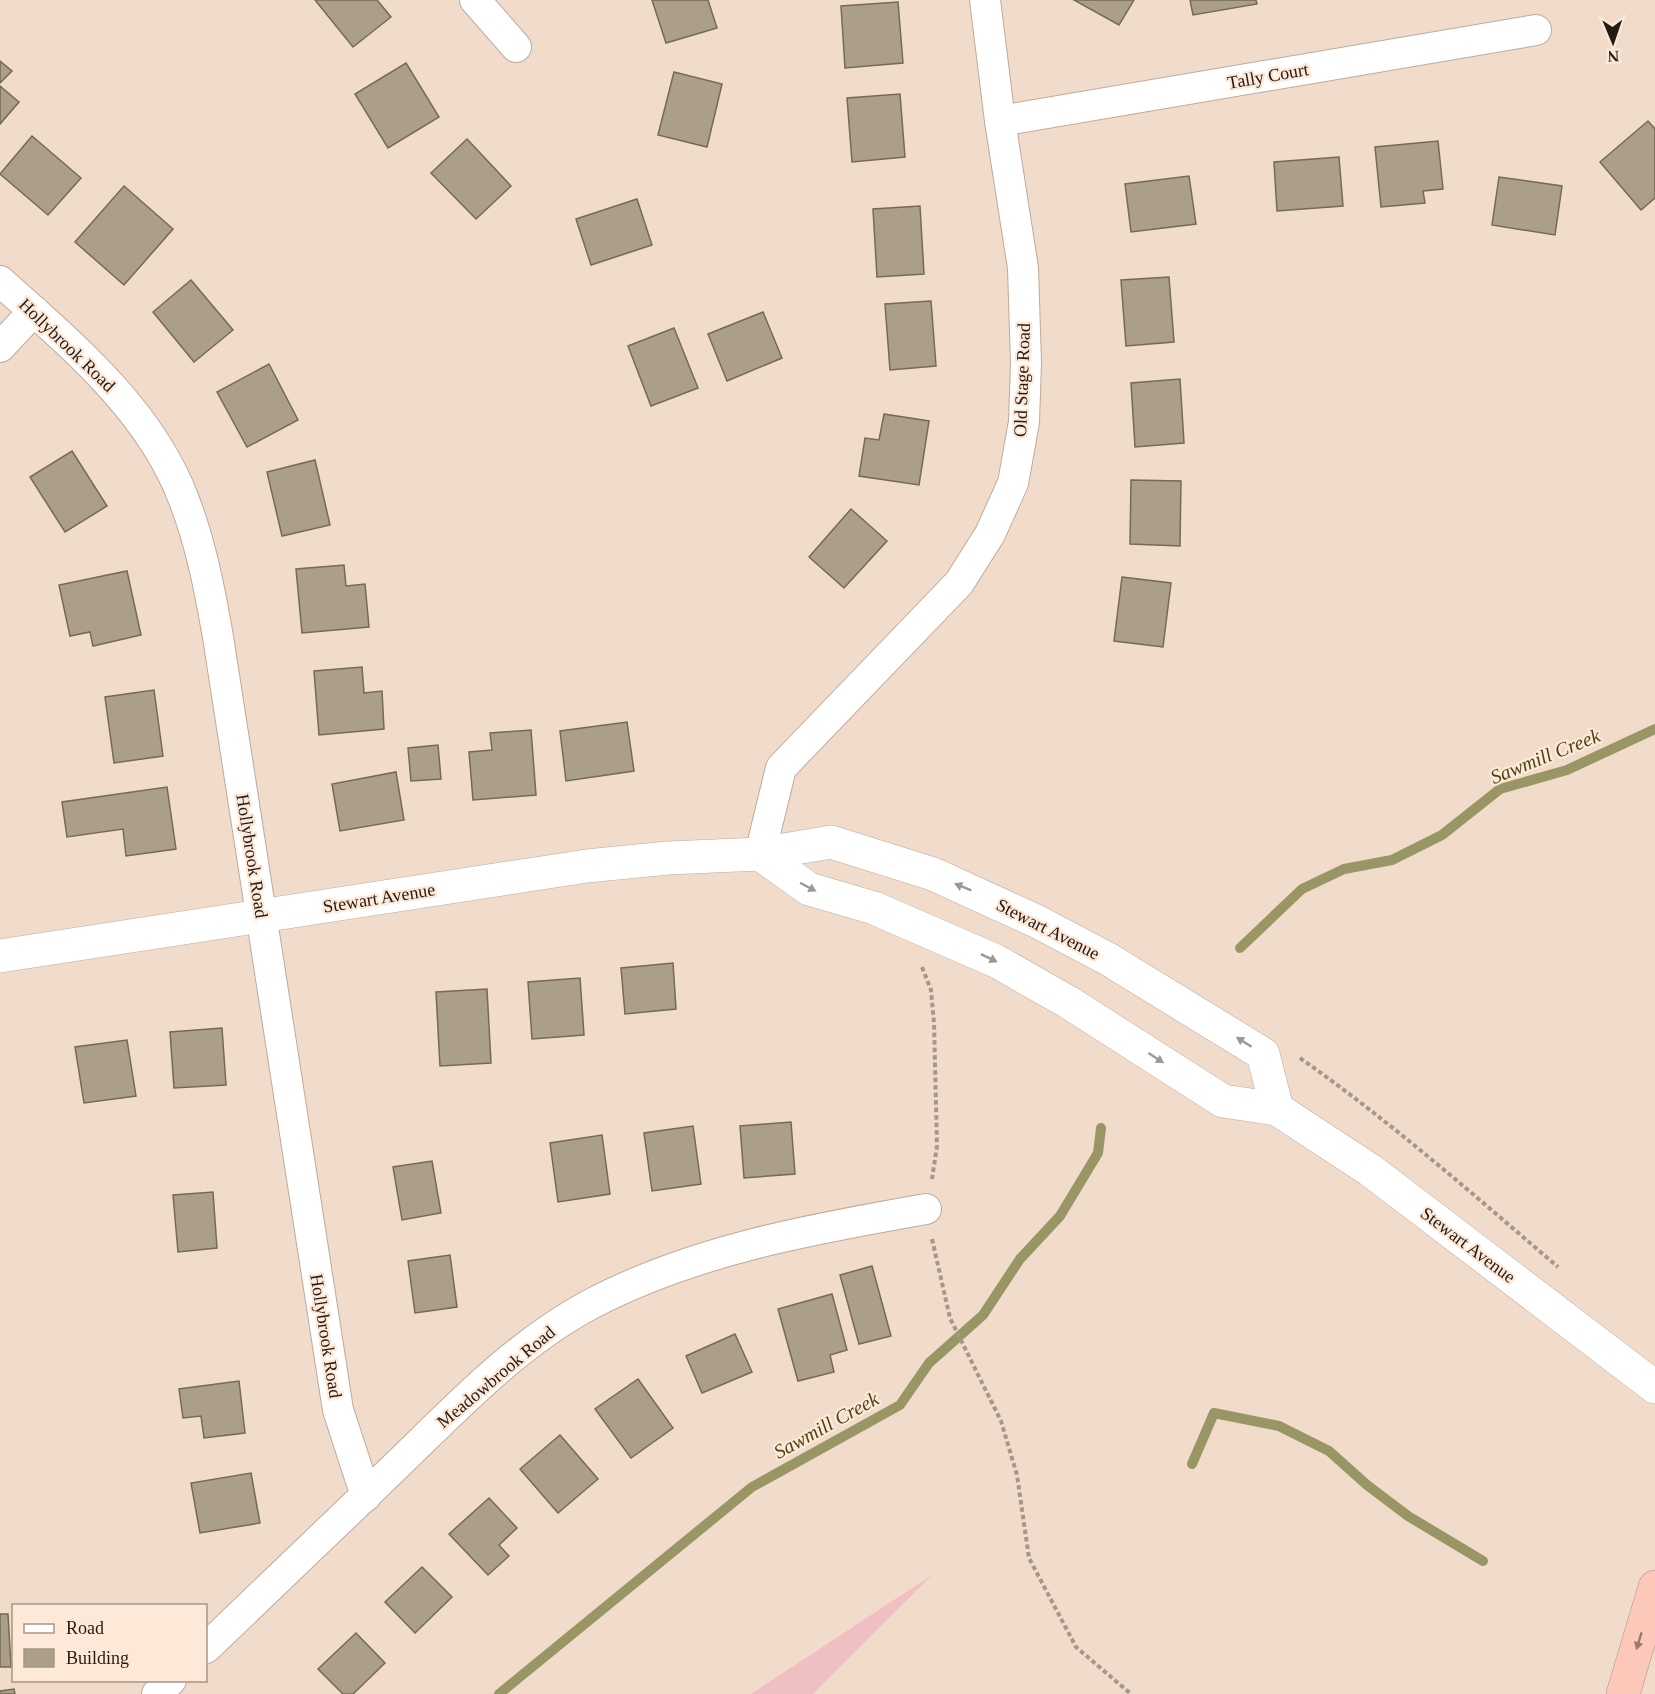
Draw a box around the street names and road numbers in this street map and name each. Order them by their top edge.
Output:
street label: Tally Court [1226,59,1310,93]
street label: Hollybrook Road [15,294,119,396]
street label: Old Stage Road [1010,323,1034,437]
street label: Hollybrook Road [232,792,272,920]
street label: Stewart Avenue [322,879,436,917]
street label: Stewart Avenue [993,894,1103,964]
street label: Stewart Avenue [1417,1203,1519,1287]
street label: Hollybrook Road [306,1272,346,1400]
street label: Meadowbrook Road [433,1322,559,1432]

